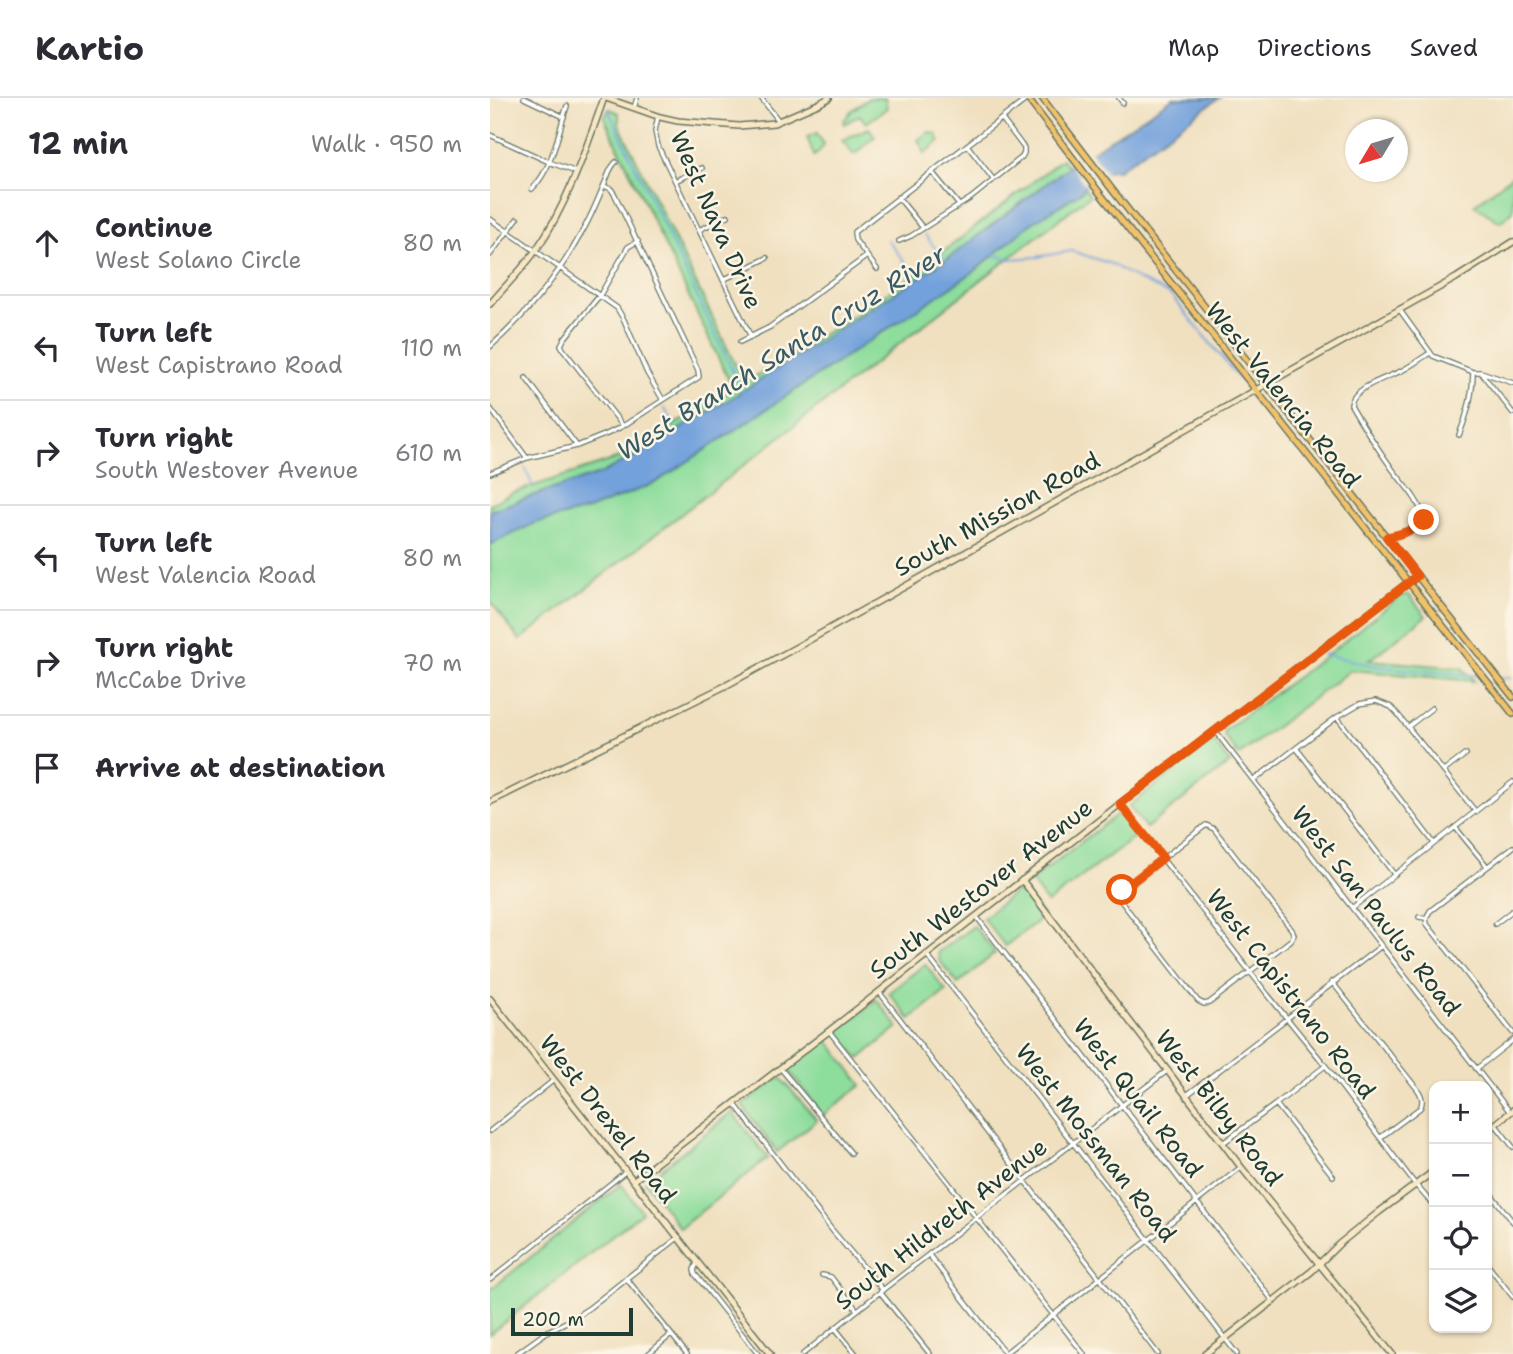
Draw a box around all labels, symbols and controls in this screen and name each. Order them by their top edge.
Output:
text: Kartio [35,26,144,71]
text: Map [1168,32,1219,64]
text: Directions [1257,32,1372,64]
text: Saved [1410,32,1478,64]
north arrow [1345,119,1408,182]
text: 12 min [28,123,128,164]
street label: West Nava Drive [662,126,770,314]
text: Walk · 950 m [311,129,462,159]
text: Continue [95,210,213,245]
icon: ahead [28,224,66,262]
text: 80 m [403,228,462,258]
water label: West Branch Santa Cruz River [610,236,953,468]
text: West Solano Circle [95,245,302,275]
street label: West Valencia Road [1198,295,1368,495]
text: Turn left [95,315,212,350]
icon: left [28,329,66,367]
text: 110 m [400,333,462,363]
text: West Capistrano Road [95,350,342,380]
text: Turn right [95,420,233,455]
icon: right [28,434,66,472]
text: 610 m [395,438,462,468]
street label: South Mission Road [888,444,1106,584]
text: South Westover Avenue [95,455,359,485]
route end [1408,504,1439,535]
text: Turn left [95,525,212,560]
icon: left [28,539,66,577]
text: 80 m [403,543,462,573]
text: West Valencia Road [95,560,316,590]
text: Turn right [95,630,233,665]
icon: right [28,644,66,682]
text: 70 m [403,648,462,678]
text: McCabe Drive [95,665,247,695]
icon: arrive [28,749,66,787]
text: Arrive at destination [95,750,385,785]
street label: South Westover Avenue [863,792,1099,986]
street label: West San Paulus Road [1284,799,1468,1023]
route start [1106,874,1137,905]
street label: West Capistrano Road [1199,882,1383,1106]
street label: West Quail Road [1066,1012,1210,1184]
street label: West Bilby Road [1148,1023,1290,1193]
street label: West Drexel Road [532,1028,684,1210]
street label: West Mossman Road [1008,1037,1184,1249]
map controls [1429,1081,1492,1333]
button: + [1429,1081,1492,1144]
street label: South Hildreth Avenue [828,1131,1054,1317]
button: − [1429,1144,1492,1207]
button: locate [1429,1207,1492,1270]
button: layers [1429,1270,1492,1333]
scale bar [511,1305,634,1337]
text: 200 m [522,1307,584,1332]

